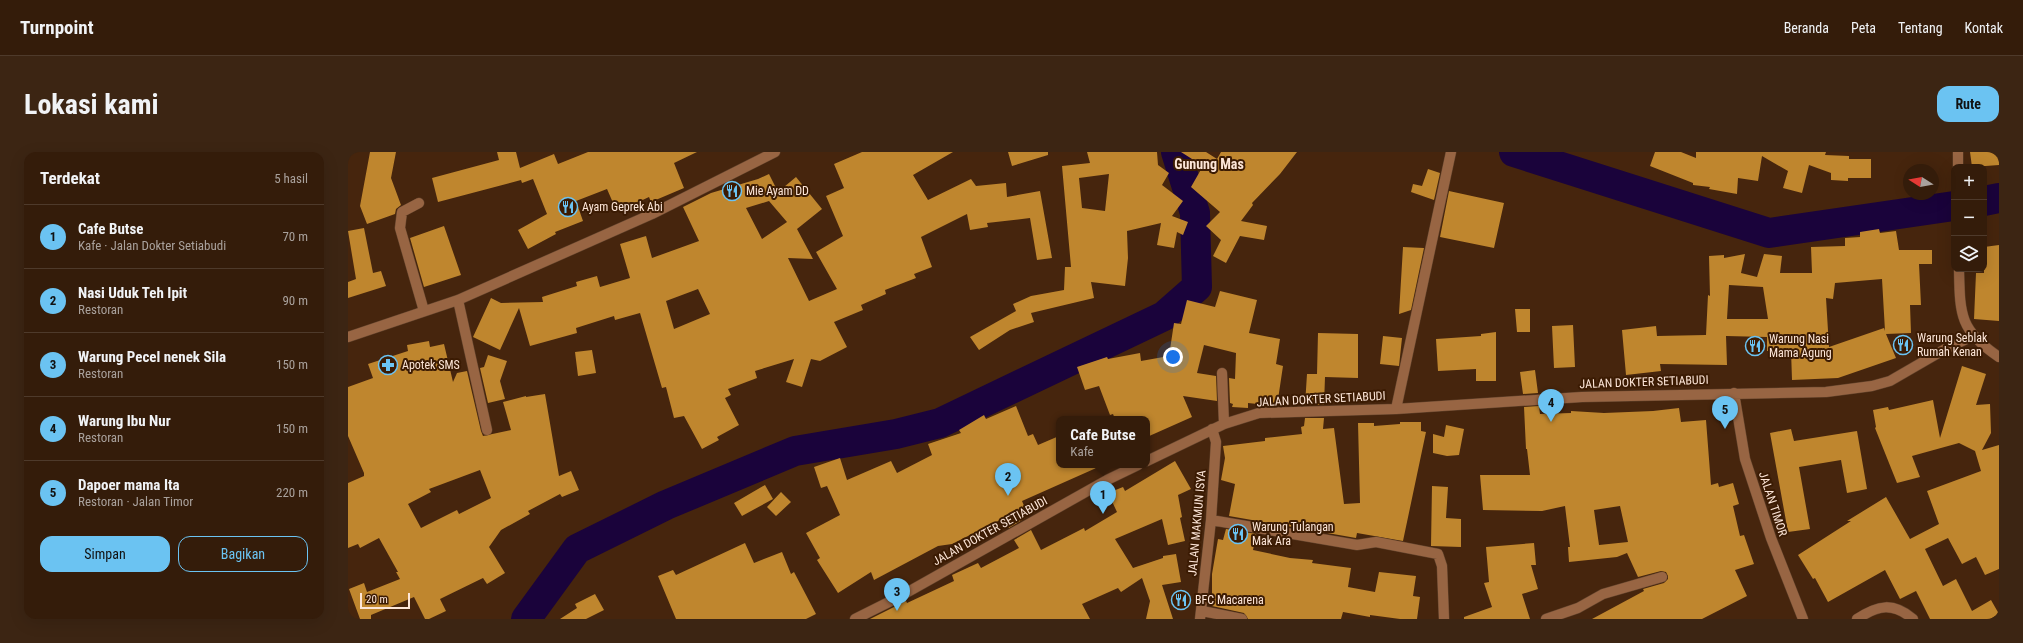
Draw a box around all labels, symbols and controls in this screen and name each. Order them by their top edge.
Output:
text: Turnpoint [20,16,94,39]
text: Beranda [1784,20,1829,36]
text: Peta [1851,20,1876,36]
text: Tentang [1898,20,1943,36]
text: Kontak [1965,20,2003,36]
button: Rute [1937,86,1999,122]
text: Lokasi kami [24,88,159,121]
district label: Gunung Mas [1174,156,1244,172]
north arrow [1903,164,1939,200]
map controls [1951,164,1987,272]
button: + [1951,164,1987,200]
text: Terdekat [40,168,100,188]
text: 5 hasil [274,171,308,186]
restaurant icon: Mie Ayam DD [721,180,743,202]
place label: Mie Ayam DD [746,184,809,198]
restaurant icon: Ayam Geprek Abi [557,196,579,218]
place label: Ayam Geprek Abi [582,200,663,214]
button: − [1951,200,1987,236]
text: Cafe Butse [78,220,143,238]
text: 1 [50,229,56,244]
text: 70 m [282,229,308,244]
button: layers [1951,236,1987,272]
text: Kafe · Jalan Dokter Setiabudi [78,238,226,253]
text: Nasi Uduk Teh Ipit [78,284,187,302]
text: 2 [50,293,56,308]
text: 90 m [282,293,308,308]
text: Restoran [78,302,123,317]
place label: Warung Seblak Rumah Kenan [1917,331,1988,359]
place label: Warung Nasi Mama Agung [1769,332,1832,360]
restaurant icon: Warung Seblak Rumah Kenan [1892,334,1914,356]
restaurant icon: Warung Nasi Mama Agung [1744,335,1766,357]
your location [1163,347,1183,367]
text: Warung Pecel nenek Sila [78,348,226,366]
pharmacy icon: Apotek SMS [377,354,399,376]
text: 3 [50,357,56,372]
text: 150 m [276,357,308,372]
place label: Apotek SMS [402,358,460,372]
text: Restoran [78,366,123,381]
street label: JALAN DOKTER SETIABUDI [1579,373,1709,391]
street label: JALAN DOKTER SETIABUDI [1256,389,1386,409]
pin: 4 [1538,389,1564,422]
pin: 5 [1712,396,1738,429]
text: Warung Ibu Nur [78,412,171,430]
popup [1056,416,1150,468]
text: 4 [50,421,56,436]
text: 150 m [276,421,308,436]
text: Cafe Butse [1070,426,1136,444]
text: Restoran [78,430,123,445]
text: Kafe [1070,444,1094,459]
pin: 2 [995,463,1021,496]
street label: JALAN MAKMUN ISYA [1185,469,1209,576]
street label: JALAN TIMOR [1756,470,1790,539]
text: Dapoer mama Ita [78,476,180,494]
pin: 1 [1090,481,1116,514]
text: 5 [50,485,56,500]
text: 220 m [276,485,308,500]
text: Restoran · Jalan Timor [78,494,193,509]
street label: JALAN DOKTER SETIABUDI [930,494,1050,568]
place label: Warung Tulangan Mak Ara [1252,520,1334,548]
restaurant icon: Warung Tulangan Mak Ara [1227,523,1249,545]
button: Simpan [40,536,170,572]
button: Bagikan [178,536,308,572]
pin: 3 [884,578,910,611]
restaurant icon: BFC Macarena [1170,589,1192,611]
scale bar [360,591,410,610]
text: 20 m [366,593,388,606]
place label: BFC Macarena [1195,593,1264,607]

